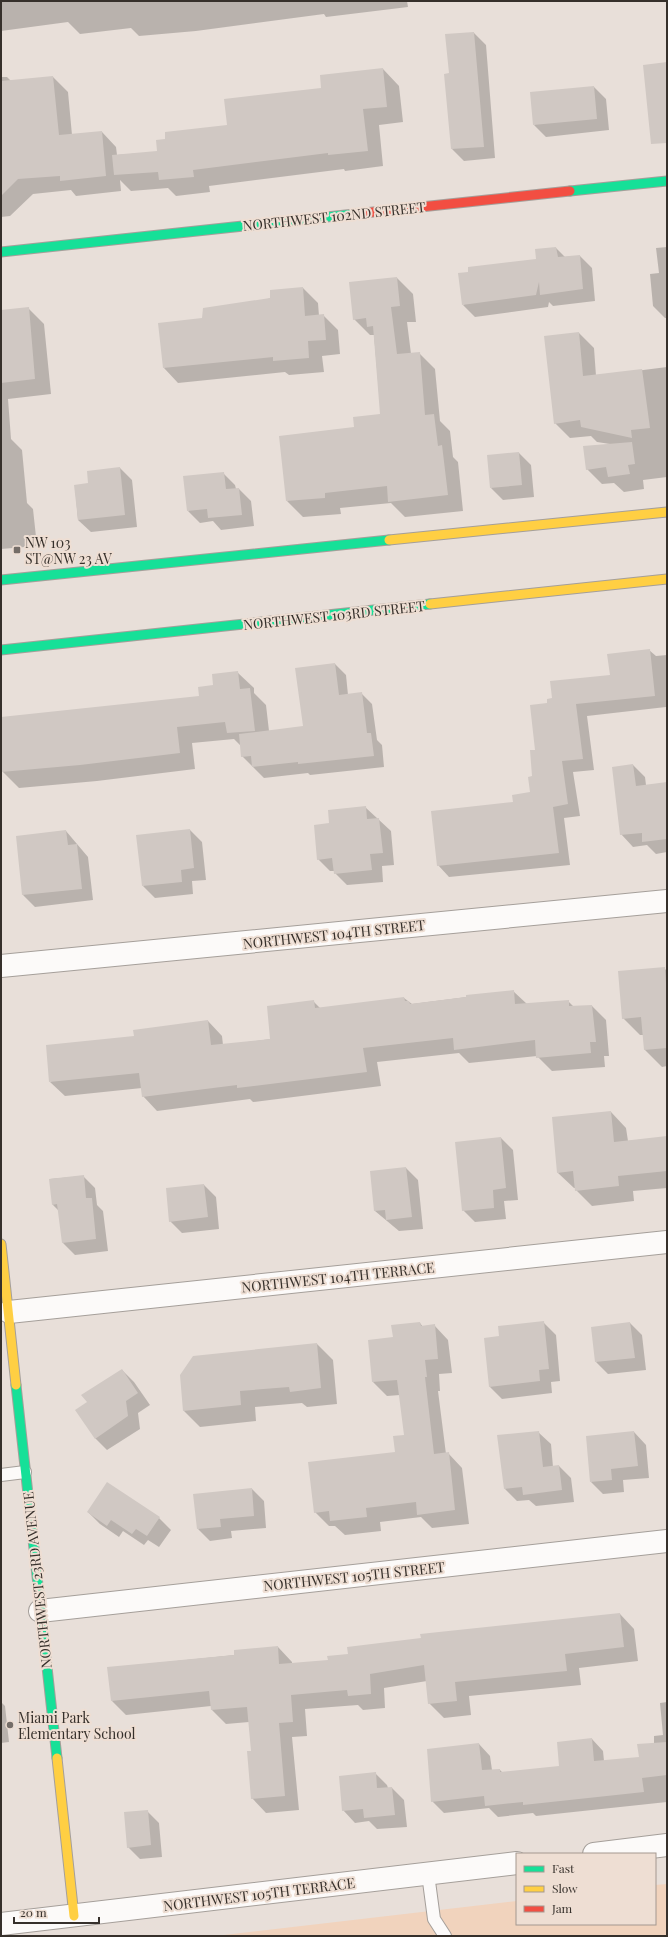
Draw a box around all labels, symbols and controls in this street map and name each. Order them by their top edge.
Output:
street label: NORTHWEST 102ND STREET [242,197,427,235]
place label: NW 103 ST@NW 23 AV [25,533,112,568]
marker: NW 103 ST@NW 23 AV [12,545,22,555]
street label: NORTHWEST 103RD STREET [242,596,426,634]
street label: NORTHWEST 104TH STREET [242,915,426,953]
street label: NORTHWEST 104TH TERRACE [241,1257,435,1297]
street label: NORTHWEST 23RD AVENUE [18,1491,56,1669]
street label: NORTHWEST 105TH STREET [262,1557,446,1595]
place label: Miami Park Elementary School [18,1708,136,1743]
marker: Miami Park Elementary School [5,1720,15,1730]
legend [516,1853,656,1925]
text: Fast [552,1860,575,1876]
street label: NORTHWEST 105TH TERRACE [162,1873,356,1915]
text: Slow [552,1880,578,1896]
scale bar [14,1899,99,1925]
text: Jam [551,1900,573,1916]
text: 20 m [20,1904,47,1920]

